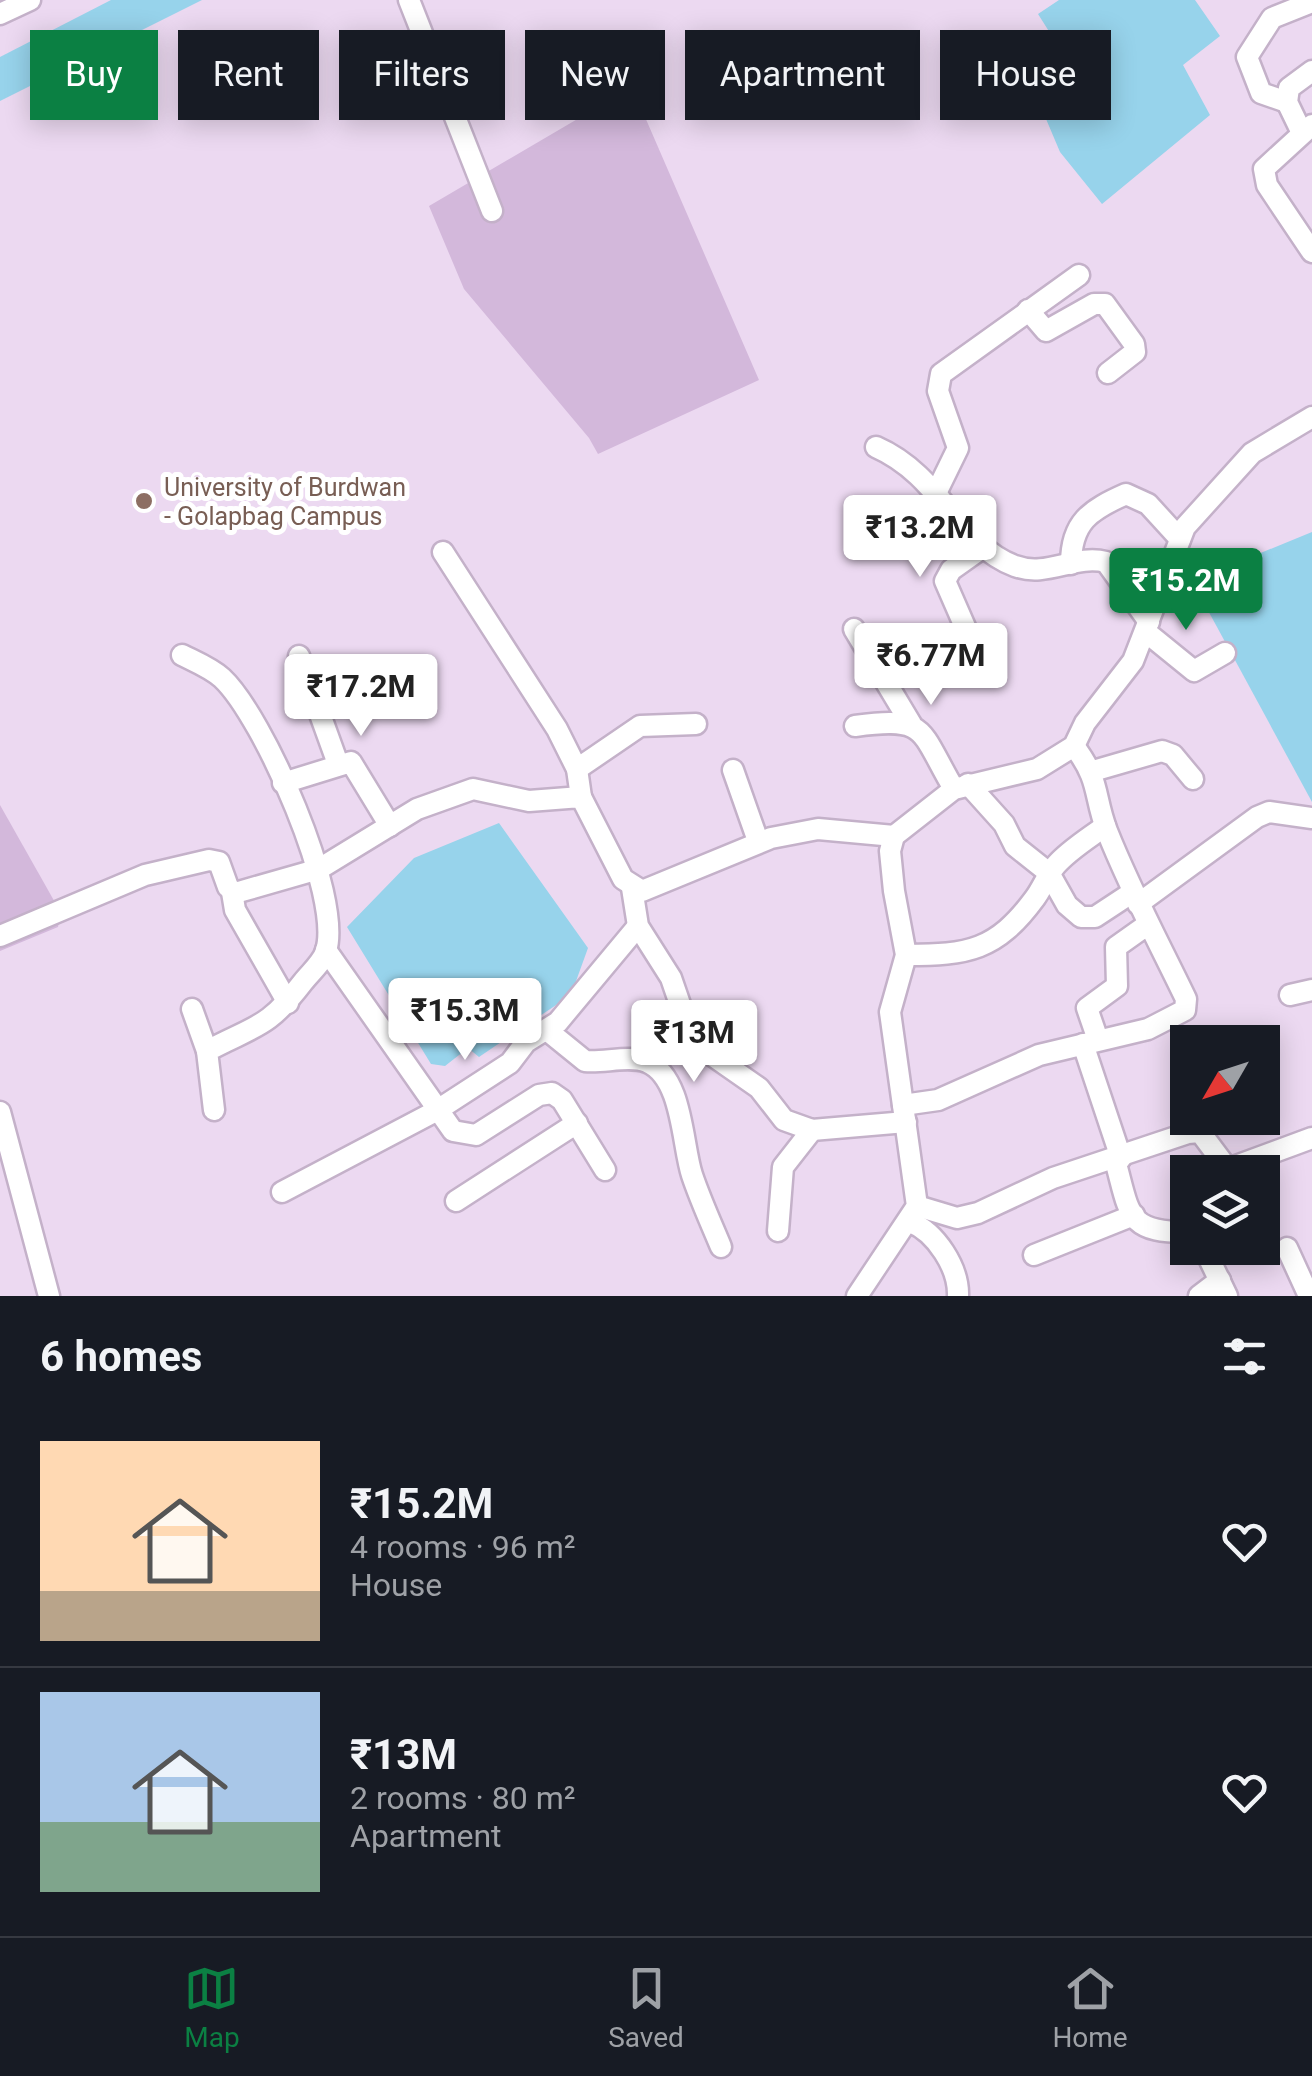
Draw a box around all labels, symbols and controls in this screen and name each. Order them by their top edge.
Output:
chip: Buy [30,30,158,120]
chip: Rent [178,30,319,120]
chip: Filters [339,30,505,120]
chip: New [525,30,665,120]
chip: Apartment [685,30,920,120]
chip: House [940,30,1111,120]
place label: University of Burdwan - Golapbag Campus [164,473,406,531]
marker: University of Burdwan - Golapbag Campus [133,490,155,512]
pin: ₹13.2M [839,495,1001,580]
text: ₹13.2M [865,508,975,546]
pin: ₹15.2M [1105,548,1267,633]
text: ₹15.2M [1131,561,1241,599]
pin: ₹6.77M [850,623,1012,708]
text: ₹6.77M [876,636,986,674]
pin: ₹17.2M [280,654,442,739]
text: ₹17.2M [306,667,416,705]
pin: ₹15.3M [384,978,546,1063]
text: ₹15.3M [410,991,520,1029]
pin: ₹13M [635,1000,753,1085]
text: ₹13M [653,1013,735,1051]
north arrow [1170,1025,1280,1135]
map controls [1170,1025,1280,1265]
button: layers [1170,1155,1280,1265]
icon: filters [1217,1329,1272,1384]
text: 6 homes [40,1332,202,1381]
text: ₹15.2M [350,1479,493,1528]
icon: home [120,1481,240,1601]
icon: heart [1217,1514,1272,1569]
text: 4 rooms · 96 m² [350,1528,575,1566]
text: House [350,1566,442,1604]
text: ₹13M [350,1730,457,1779]
icon: home [120,1732,240,1852]
icon: heart [1217,1765,1272,1820]
text: 2 rooms · 80 m² [350,1779,575,1817]
text: Apartment [350,1817,502,1855]
tab: Map [184,1961,240,2054]
tab: Saved [608,1961,684,2054]
tab: Home [1052,1961,1128,2054]

